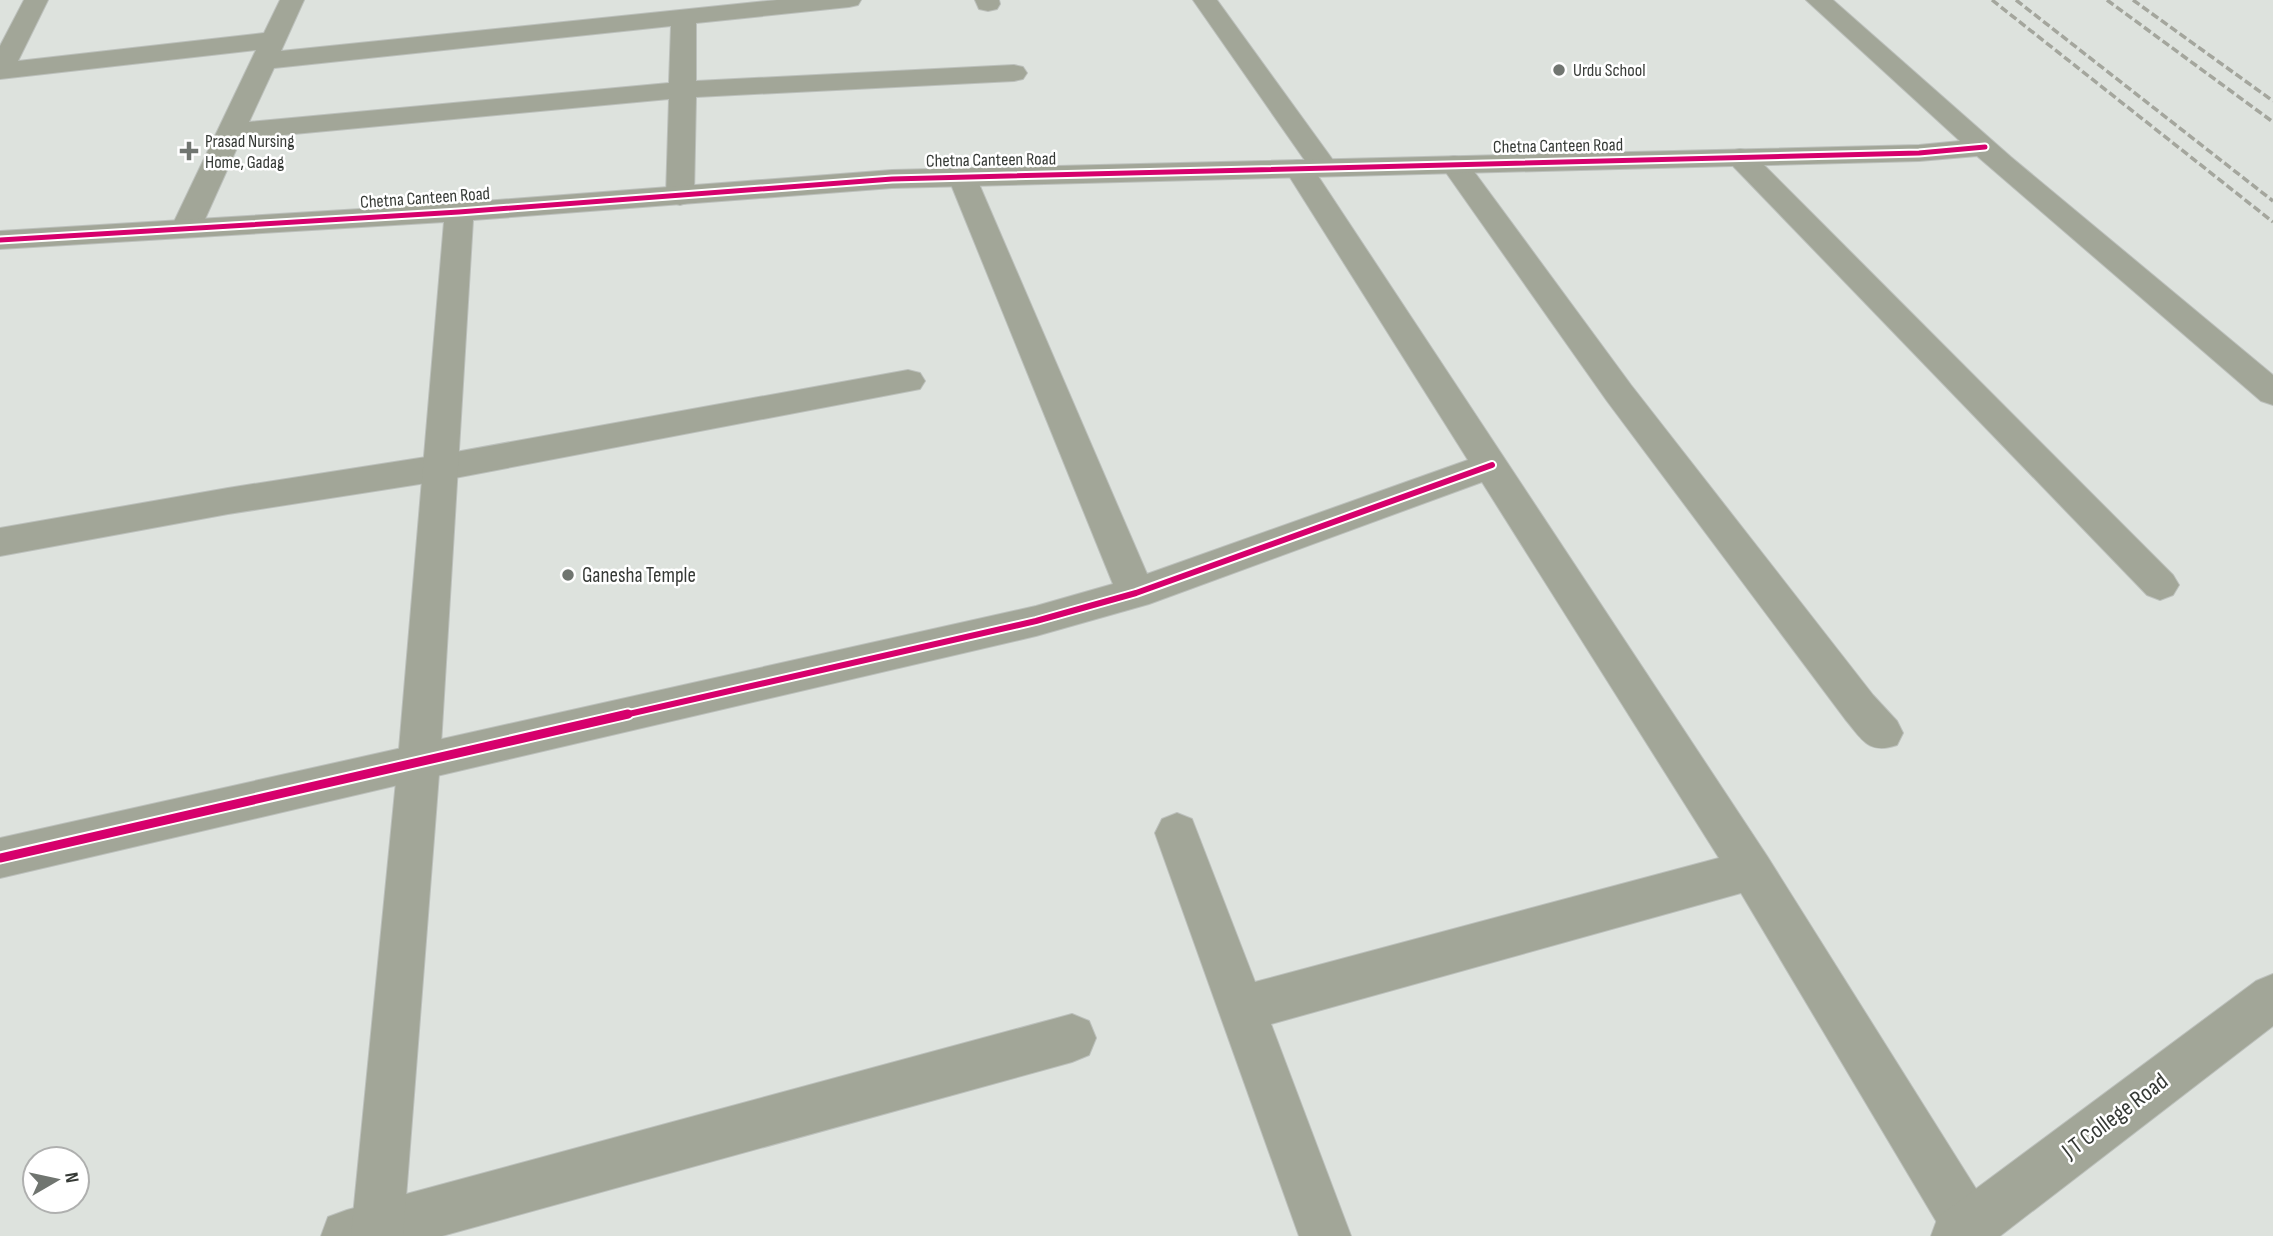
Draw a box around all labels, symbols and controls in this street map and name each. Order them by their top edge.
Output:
place label: Urdu School [1573,60,1646,81]
marker: Urdu School [1551,62,1567,78]
place label: Prasad Nursing Home, Gadag [205,131,294,173]
street label: Chetna Canteen Road [1493,134,1623,158]
marker: Prasad Nursing Home, Gadag [179,141,199,161]
street label: Chetna Canteen Road [926,148,1056,172]
street label: Chetna Canteen Road [359,183,491,213]
place label: Ganesha Temple [582,563,696,588]
marker: Ganesha Temple [560,567,576,583]
street label: J T College Road [2055,1067,2174,1166]
north arrow [21,1145,91,1215]
text: N [59,1171,83,1184]

